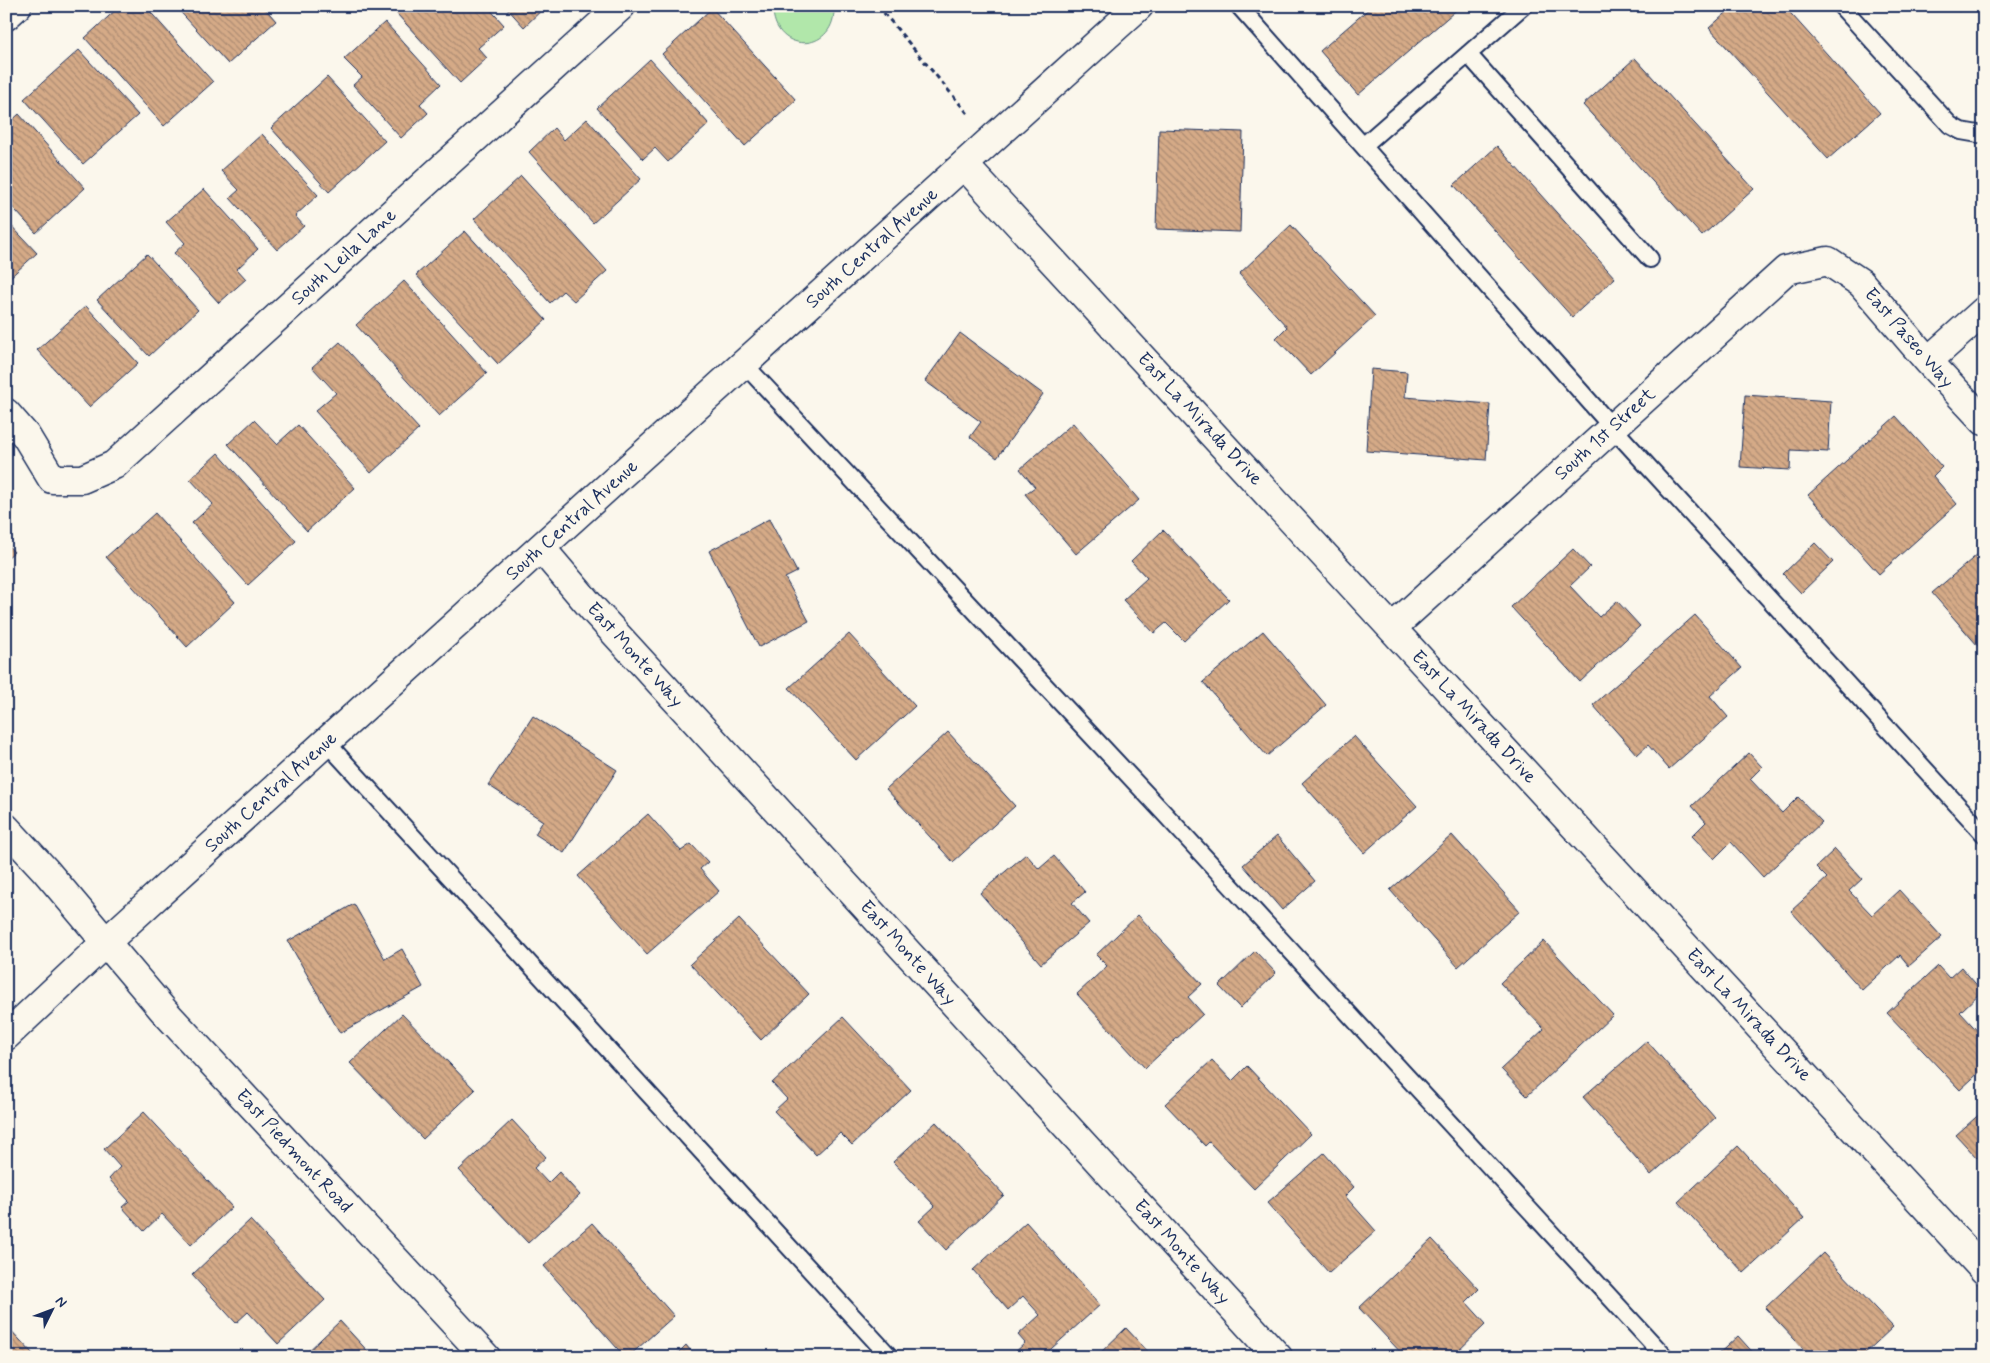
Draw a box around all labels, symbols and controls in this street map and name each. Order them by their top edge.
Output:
street label: South Central Avenue [800,182,944,314]
street label: South Leila Lane [286,203,402,311]
street label: East Paseo Way [1858,282,1960,394]
street label: East La Mirada Drive [1132,347,1268,491]
street label: South 1st Street [1549,382,1661,486]
street label: South Central Avenue [500,454,644,586]
street label: East Monte Way [581,597,689,713]
street label: East La Mirada Drive [1406,645,1542,789]
street label: South Central Avenue [199,726,343,858]
street label: East Monte Way [854,895,962,1011]
street label: East La Mirada Drive [1681,943,1817,1087]
street label: East Piedmont Road [230,1084,358,1218]
street label: East Monte Way [1128,1194,1236,1310]
north arrow [28,1286,78,1336]
text: N [51,1292,71,1311]

